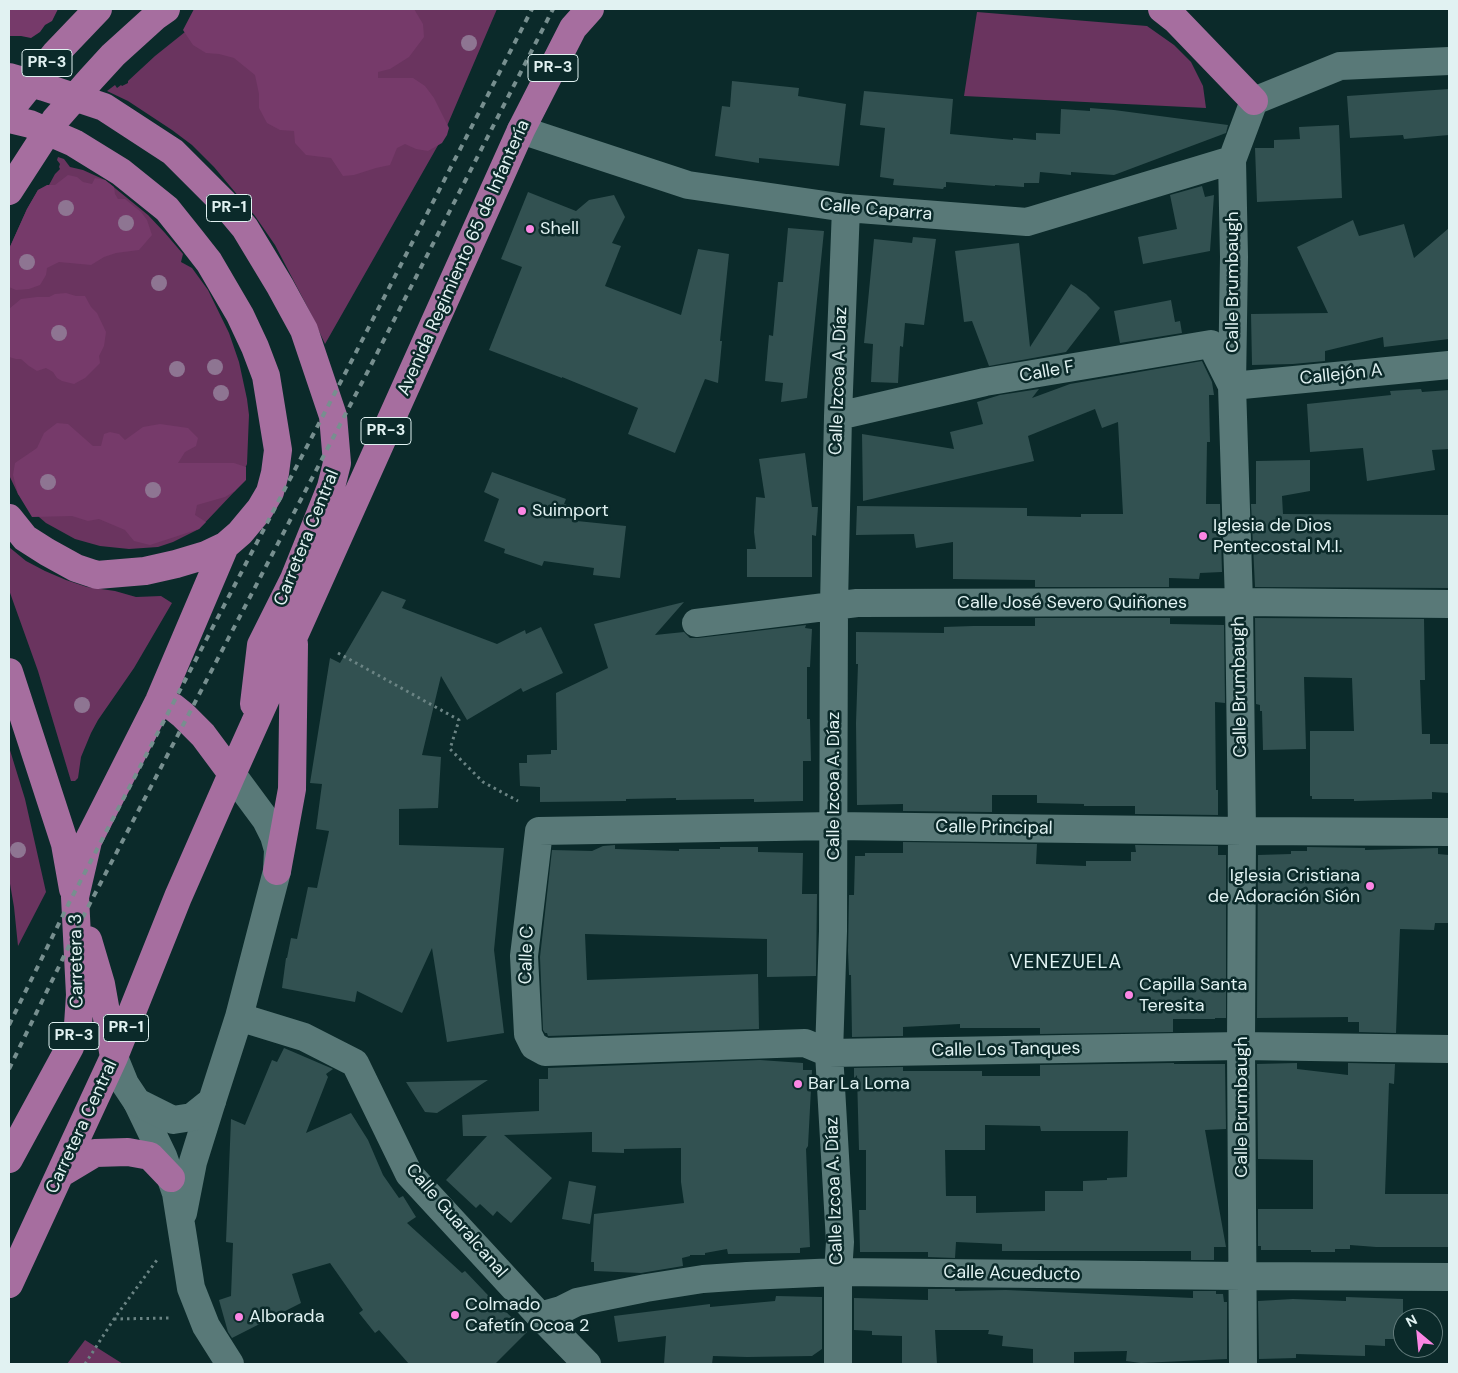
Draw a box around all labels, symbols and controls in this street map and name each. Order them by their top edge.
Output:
road number: PR-3 [22,49,72,76]
road number: PR-3 [528,54,578,82]
street label: Avenida Regimiento 65 de Infantería [393,117,535,399]
road number: PR-1 [206,194,252,222]
street label: Calle Caparra [819,194,933,226]
street label: Calle Brumbaugh [1222,211,1244,353]
place label: Shell [540,218,579,240]
marker: Shell [524,223,536,235]
street label: Calle Izcoa A. Díaz [826,306,852,456]
street label: Calle F [1018,357,1076,387]
street label: Callejón A [1299,360,1383,390]
road number: PR-3 [361,418,411,444]
street label: Carretera Central [270,467,344,609]
place label: Suimport [532,500,609,522]
marker: Suimport [516,505,528,517]
place label: Iglesia de Dios Pentecostal M.I. [1213,515,1342,558]
marker: Iglesia de Dios Pentecostal M.I. [1197,530,1209,542]
street label: Calle José Severo Quiñones [957,592,1187,614]
street label: Calle Brumbaugh [1228,616,1252,758]
street label: Calle Izcoa A. Díaz [823,712,845,860]
street label: Calle Principal [935,816,1053,840]
place label: Iglesia Cristiana de Adoración Sión [1208,865,1360,908]
marker: Iglesia Cristiana de Adoración Sión [1364,880,1376,892]
street label: Carretera 3 [65,914,89,1008]
street label: Calle C [515,925,539,985]
district label: VENEZUELA [1009,952,1123,974]
place label: Capilla Santa Teresita [1139,974,1247,1016]
marker: Capilla Santa Teresita [1123,989,1135,1001]
road number: PR-1 [104,1014,148,1042]
road number: PR-3 [49,1022,99,1050]
street label: Calle Brumbaugh [1231,1036,1253,1178]
street label: Calle Los Tanques [931,1038,1081,1062]
street label: Carretera Central [42,1057,122,1197]
place label: Bar La Loma [808,1073,910,1095]
marker: Bar La Loma [792,1078,804,1090]
street label: Calle Izcoa A. Díaz [822,1116,848,1266]
street label: Calle Guaralcanal [401,1160,511,1282]
street label: Calle Acueducto [943,1262,1081,1286]
place label: Colmado Cafetín Ocoa 2 [465,1294,589,1336]
place label: Alborada [249,1306,324,1328]
north arrow [1393,1308,1443,1358]
marker: Colmado Cafetín Ocoa 2 [449,1309,461,1321]
text: N [1403,1310,1420,1331]
marker: Alborada [233,1311,245,1323]

